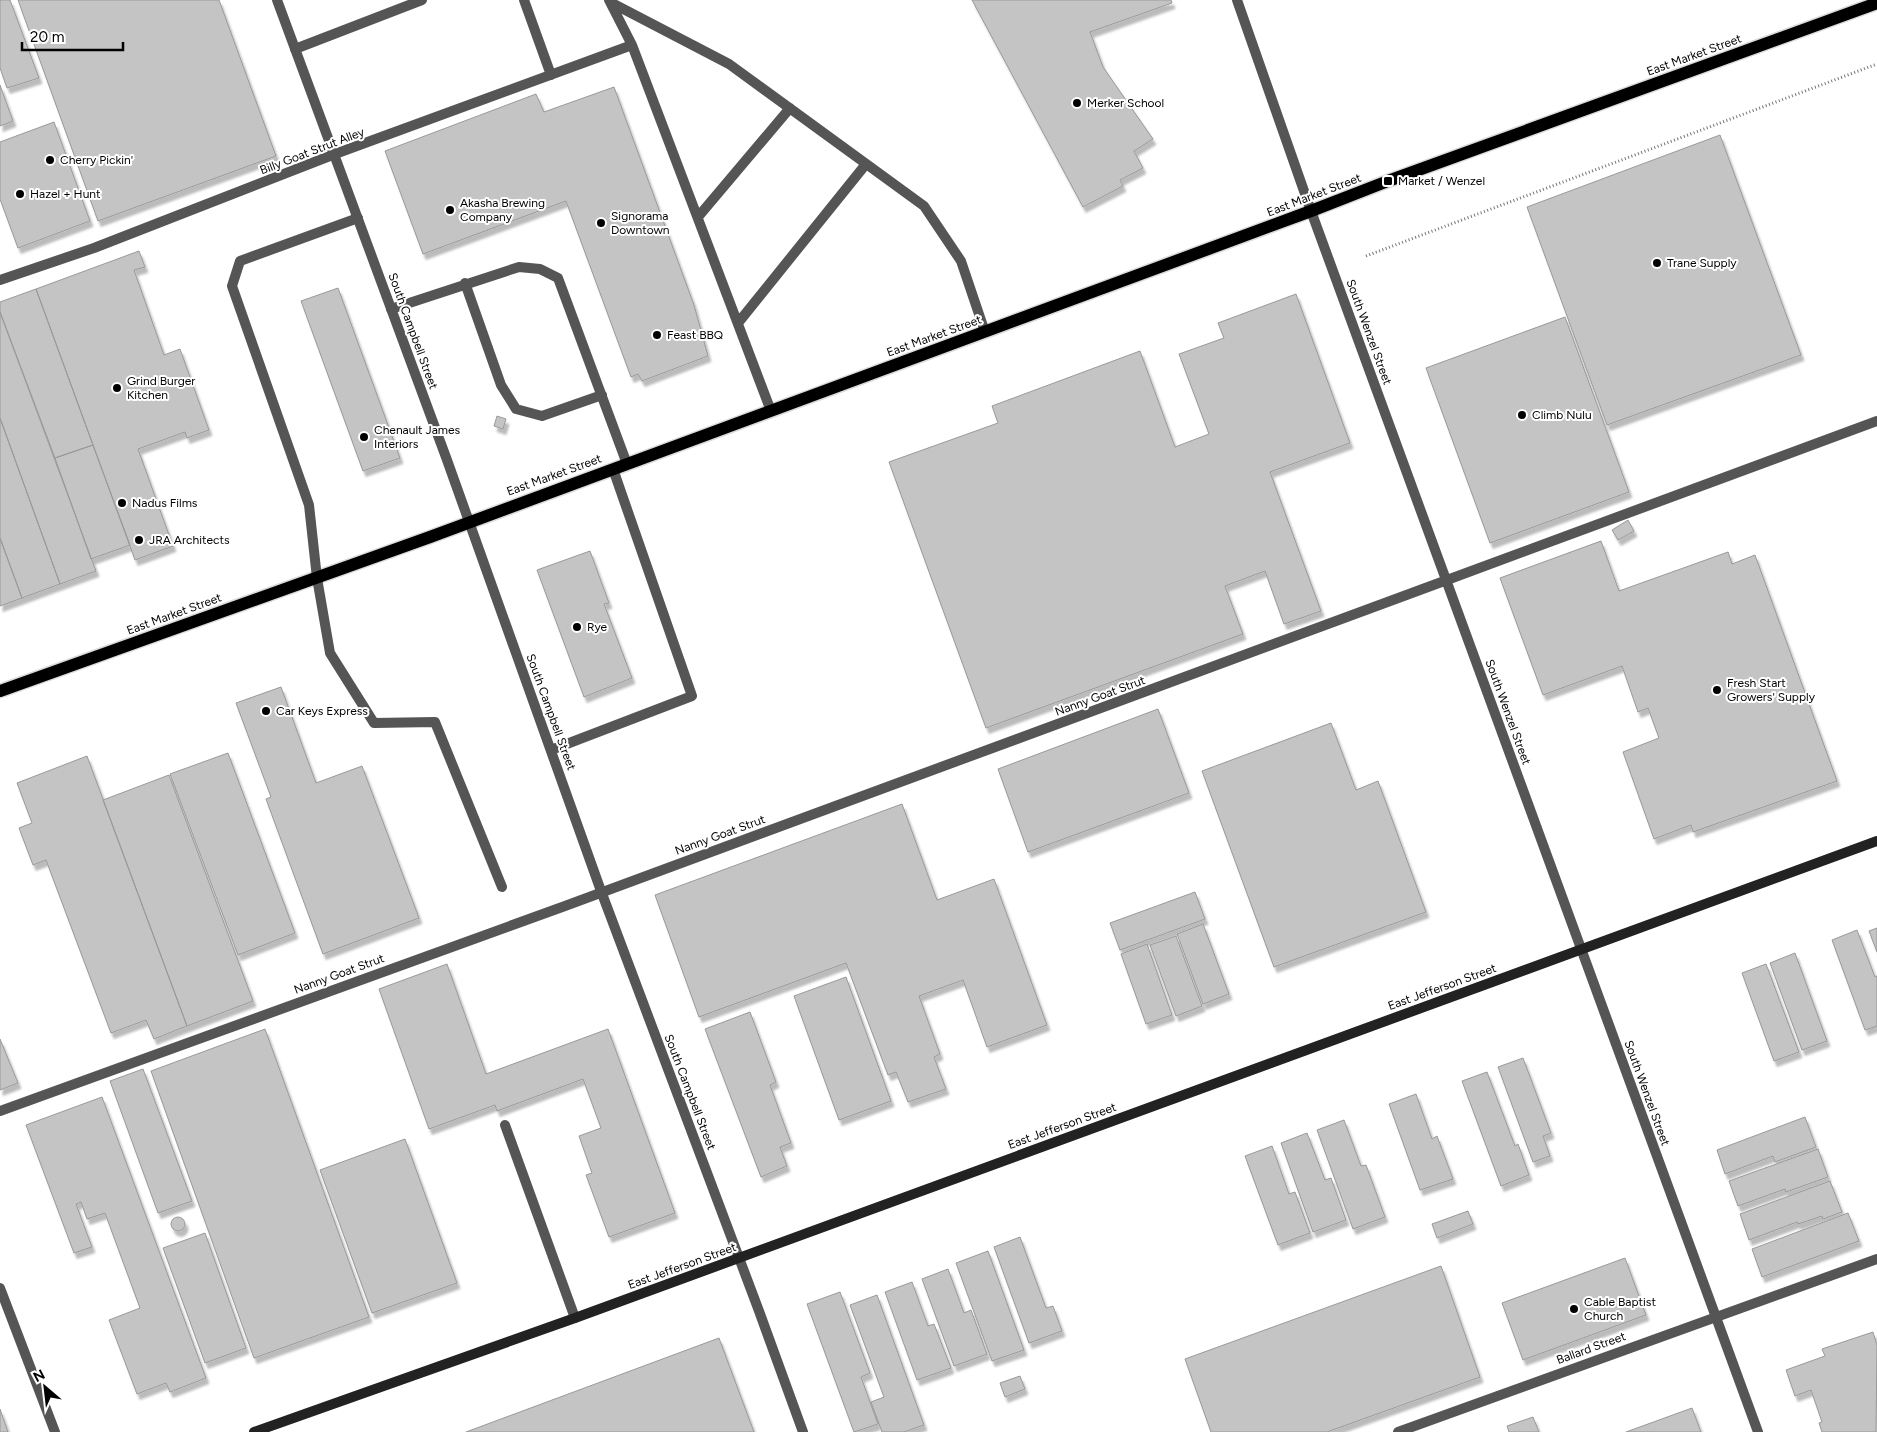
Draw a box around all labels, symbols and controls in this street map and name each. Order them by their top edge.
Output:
scale bar [22,20,124,52]
text: 20 m [30,28,64,46]
street label: East Market Street [1645,31,1744,79]
place label: Merker School [1087,96,1164,110]
marker: Merker School [1071,97,1083,109]
street label: Billy Goat Strut Alley [258,124,367,177]
place label: Cherry Pickin' [60,153,133,167]
marker: Cherry Pickin' [44,154,56,166]
street label: East Market Street [1265,170,1364,219]
place label: Market / Wenzel [1398,174,1485,188]
marker: Market / Wenzel [1382,175,1394,187]
place label: Hazel + Hunt [30,187,101,201]
marker: Hazel + Hunt [14,188,26,200]
place label: Akasha Brewing Company [460,196,545,224]
marker: Akasha Brewing Company [444,204,456,216]
place label: Signorama Downtown [611,209,670,237]
marker: Signorama Downtown [595,217,607,229]
place label: Trane Supply [1667,256,1737,270]
marker: Trane Supply [1651,257,1663,269]
street label: South Campbell Street [385,271,441,391]
street label: South Wenzel Street [1343,277,1395,387]
street label: East Market Street [885,312,984,360]
place label: Feast BBQ [667,328,723,342]
marker: Feast BBQ [651,329,663,341]
place label: Grind Burger Kitchen [127,374,195,402]
marker: Grind Burger Kitchen [111,382,123,394]
place label: Climb Nulu [1532,408,1592,422]
marker: Climb Nulu [1516,409,1528,421]
place label: Chenault James Interiors [374,423,461,451]
marker: Chenault James Interiors [358,431,370,443]
street label: East Market Street [505,451,604,499]
place label: Nadus Films [132,496,198,510]
marker: Nadus Films [116,497,128,509]
place label: JRA Architects [149,533,230,547]
marker: JRA Architects [133,534,145,546]
street label: East Market Street [125,590,224,638]
place label: Rye [587,620,608,634]
marker: Rye [571,621,583,633]
street label: South Campbell Street [523,652,579,772]
street label: South Wenzel Street [1482,657,1534,767]
street label: Nanny Goat Strut [1053,673,1147,719]
place label: Fresh Start Growers' Supply [1727,676,1816,704]
marker: Fresh Start Growers' Supply [1711,684,1723,696]
place label: Car Keys Express [276,704,368,718]
marker: Car Keys Express [260,705,272,717]
street label: Nanny Goat Strut [673,812,767,858]
street label: Nanny Goat Strut [292,951,386,997]
street label: East Jefferson Street [1386,961,1499,1013]
street label: South Campbell Street [661,1032,719,1152]
street label: South Wenzel Street [1621,1038,1673,1148]
street label: East Jefferson Street [1006,1100,1119,1152]
street label: East Jefferson Street [626,1240,739,1292]
place label: Cable Baptist Church [1584,1295,1656,1323]
marker: Cable Baptist Church [1568,1303,1580,1315]
street label: Ballard Street [1555,1329,1628,1367]
north arrow [20,1362,70,1412]
text: N [30,1366,48,1386]

